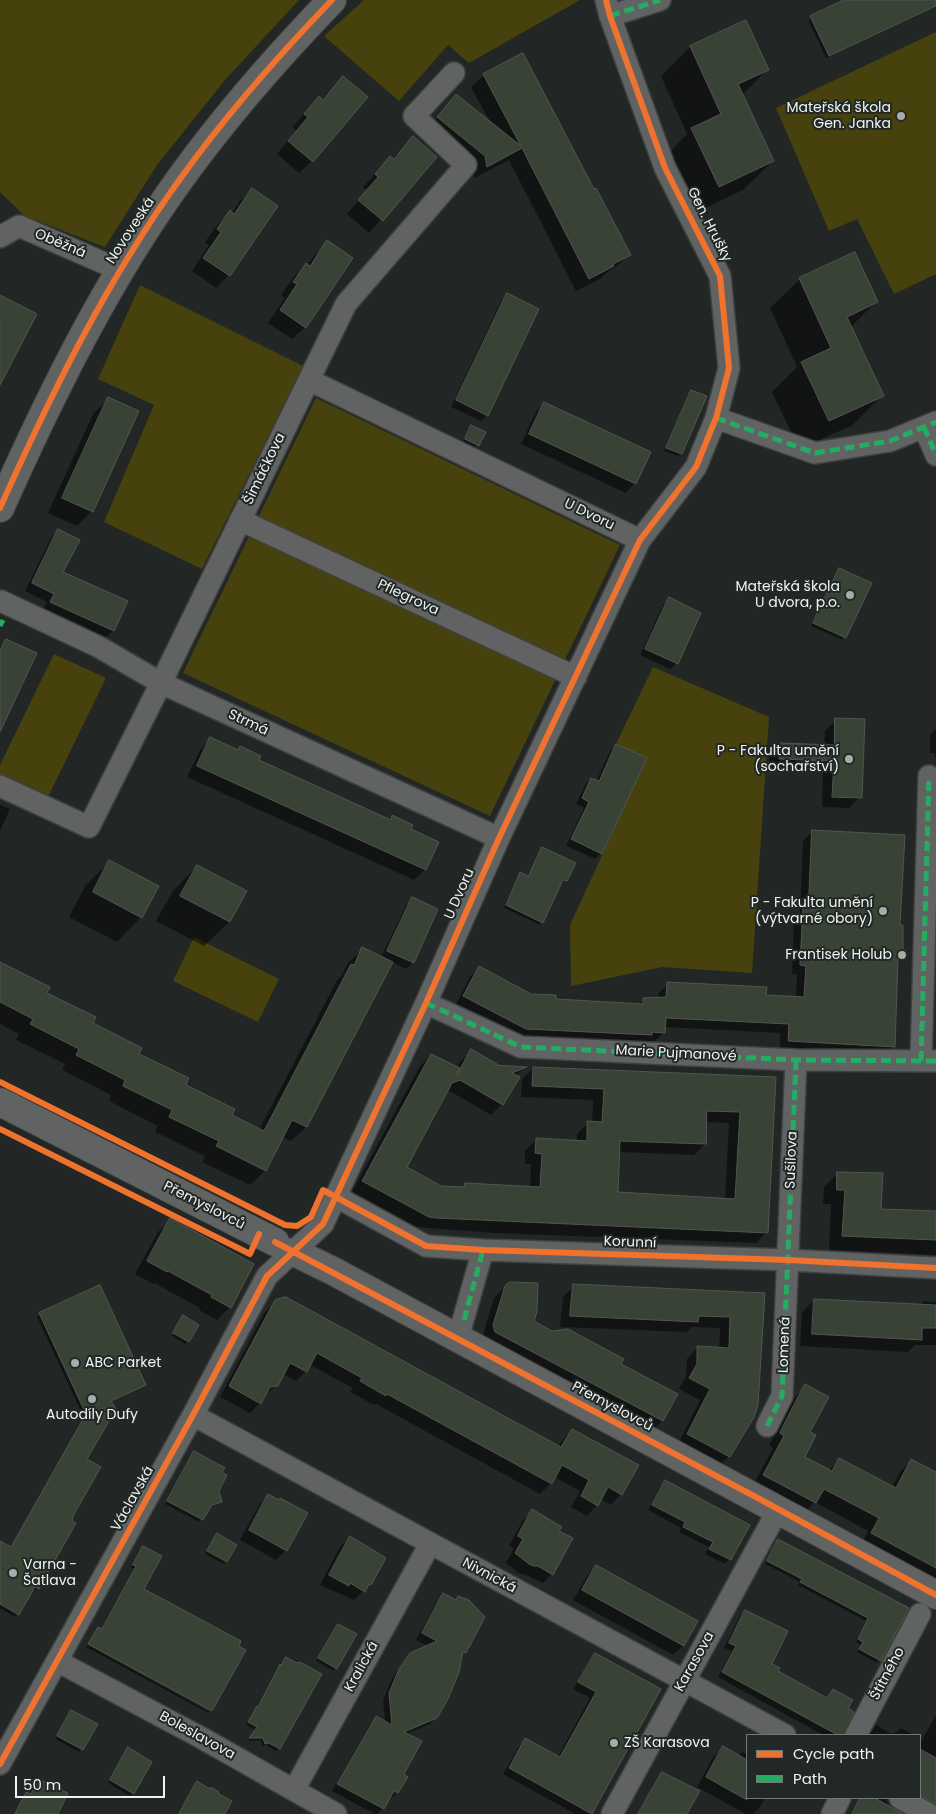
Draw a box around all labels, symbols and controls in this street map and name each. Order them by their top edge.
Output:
place label: Mateřská škola Gen. Janka [786,100,891,132]
marker: Mateřská škola Gen. Janka [895,110,907,122]
street label: Gen. Hrušky [683,185,735,265]
street label: Novoveská [103,195,159,267]
street label: Oběžná [32,226,88,262]
street label: Šimáčkova [240,430,290,508]
street label: U Dvoru [561,496,617,534]
street label: Pflegrova [375,576,441,620]
place label: Mateřská škola U dvora, p.o. [735,579,840,612]
marker: Mateřská škola U dvora, p.o. [844,589,856,601]
street label: Strmá [225,706,271,740]
place label: P - Fakulta umění (sochařství) [717,743,839,776]
marker: P - Fakulta umění (sochařství) [843,753,855,765]
street label: U Dvoru [441,866,479,922]
place label: P - Fakulta umění (výtvarné obory) [751,895,873,928]
marker: P - Fakulta umění (výtvarné obory) [877,905,889,917]
place label: Frantisek Holub [785,947,892,963]
marker: Frantisek Holub [896,949,908,961]
street label: Marie Pujmanové [615,1042,737,1066]
street label: Sušilova [783,1131,801,1189]
street label: Přemyslovců [160,1178,248,1234]
street label: Korunní [603,1234,657,1252]
street label: Lomená [776,1316,794,1374]
place label: ABC Parket [85,1355,161,1371]
marker: ABC Parket [69,1357,81,1369]
street label: Přemyslovců [569,1379,655,1435]
marker: Autodíly Dufy [86,1393,98,1405]
place label: Autodíly Dufy [46,1407,138,1423]
street label: Václavská [108,1463,158,1535]
street label: Nivnická [459,1555,519,1597]
place label: Varna - Šatlava [23,1557,77,1590]
marker: Varna - Šatlava [7,1567,19,1579]
street label: Karasova [672,1629,718,1695]
street label: Kralická [341,1639,383,1695]
street label: Štítného [867,1645,909,1703]
street label: Boleslavova [156,1708,238,1764]
legend [746,1734,921,1799]
place label: ZŠ Karasova [624,1735,710,1751]
marker: ZŠ Karasova [608,1737,620,1749]
text: Cycle path [793,1743,874,1764]
scale bar [18,1766,168,1798]
text: Path [793,1768,827,1789]
text: 50 m [23,1774,61,1795]

